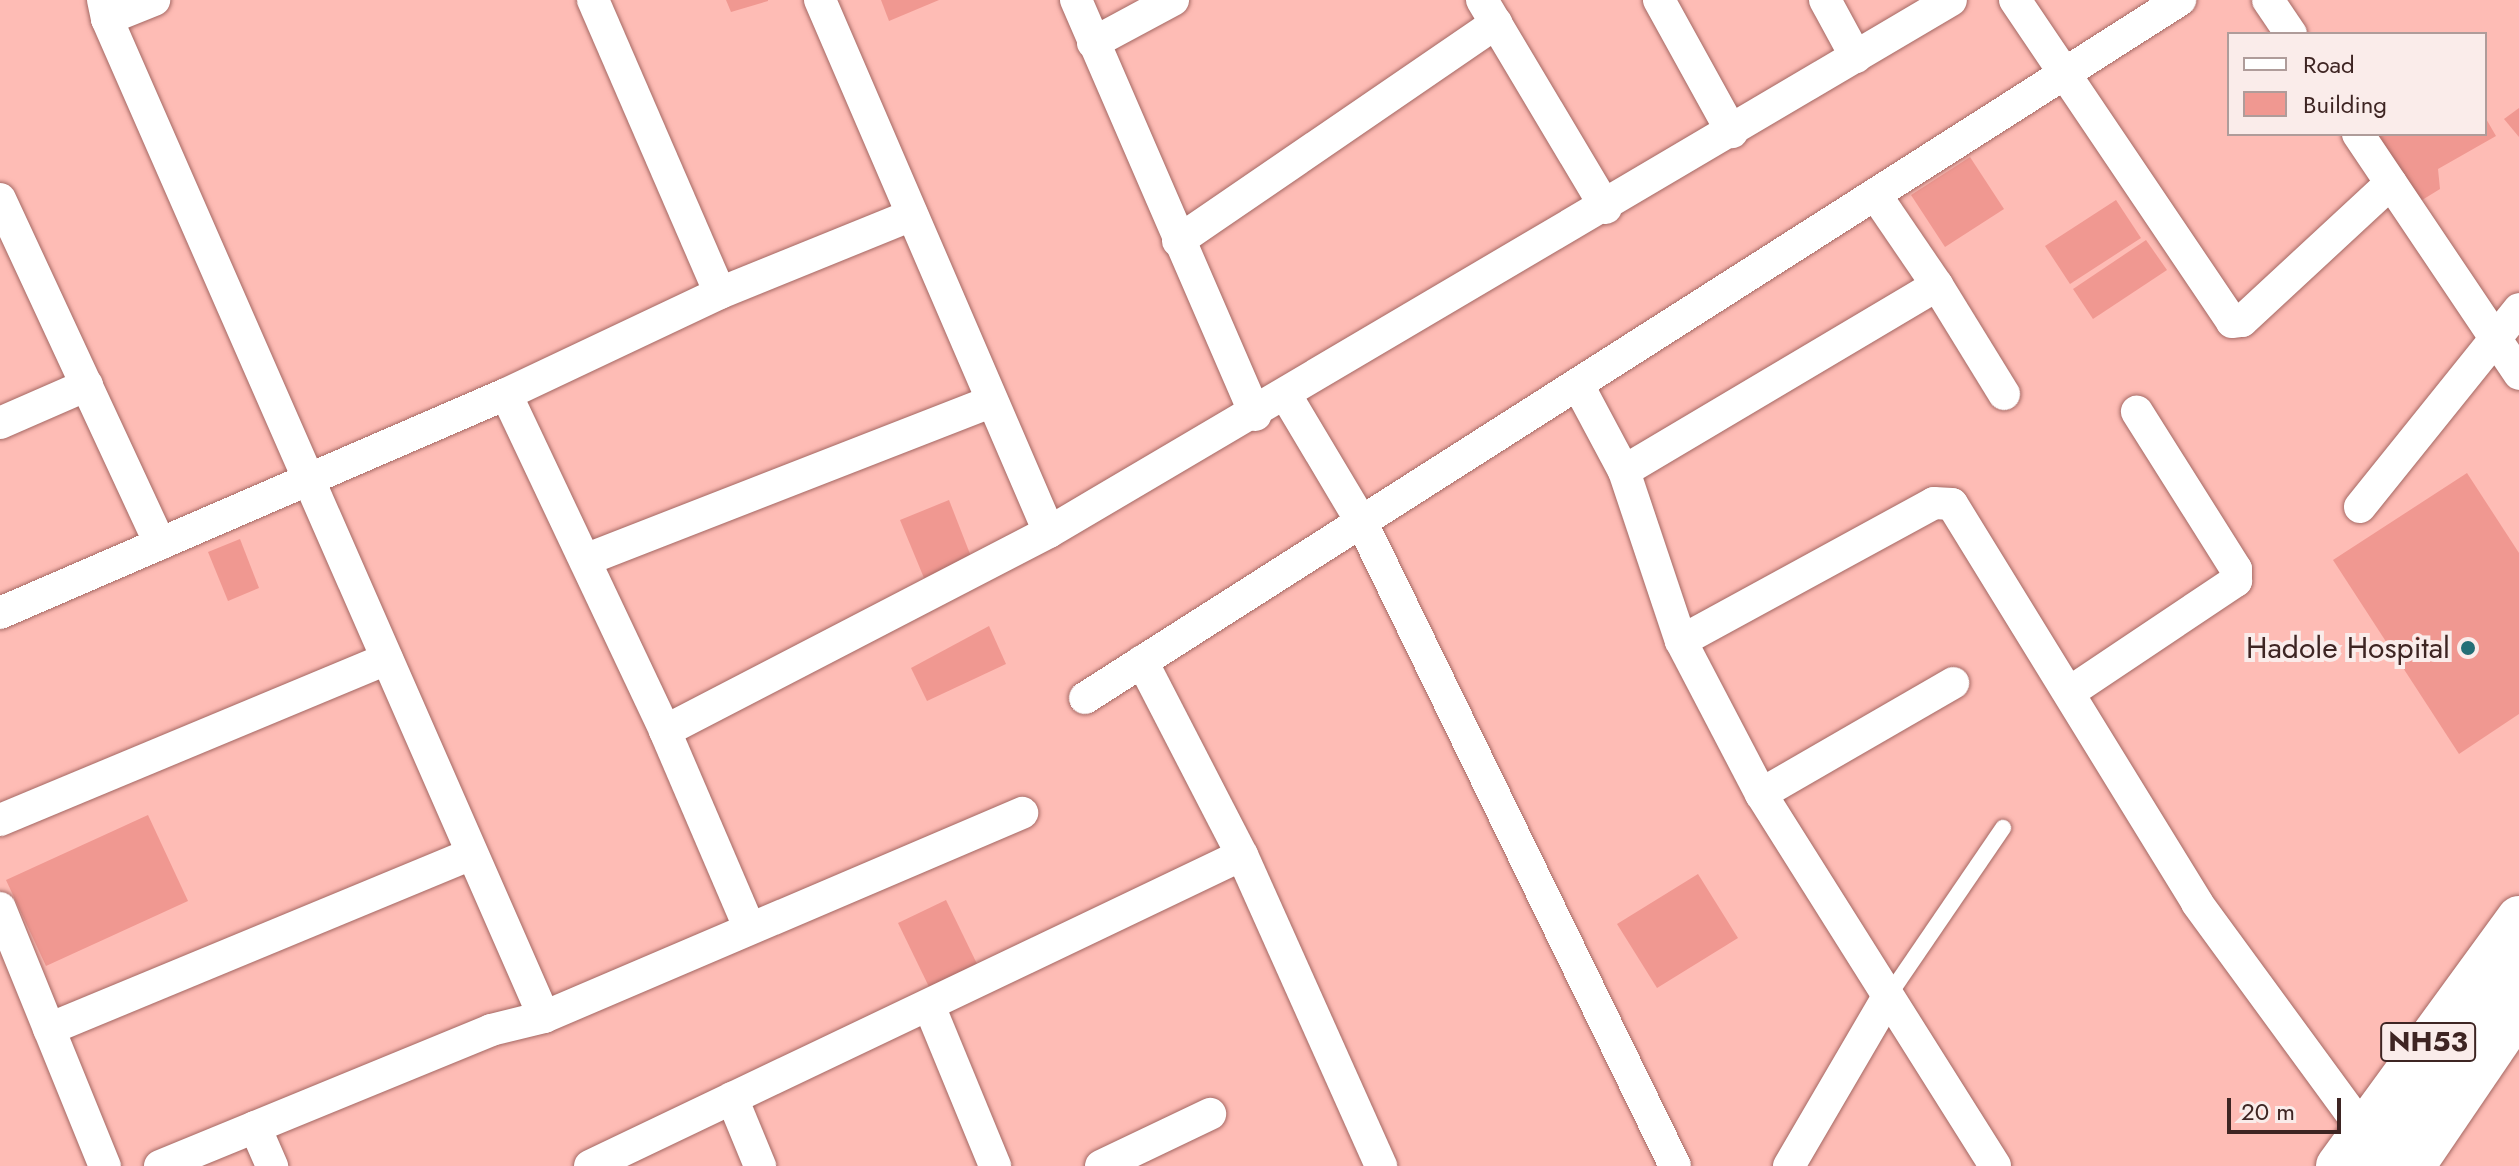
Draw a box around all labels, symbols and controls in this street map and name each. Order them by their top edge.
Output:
legend [2227,32,2487,136]
text: Road [2303,47,2355,82]
text: Building [2303,87,2387,122]
place label: Hadole Hospital [2246,630,2450,666]
marker: Hadole Hospital [2457,637,2479,659]
road number: NH53 [2380,1018,2476,1066]
scale bar [2231,1082,2345,1132]
text: 20 m [2241,1094,2295,1129]

